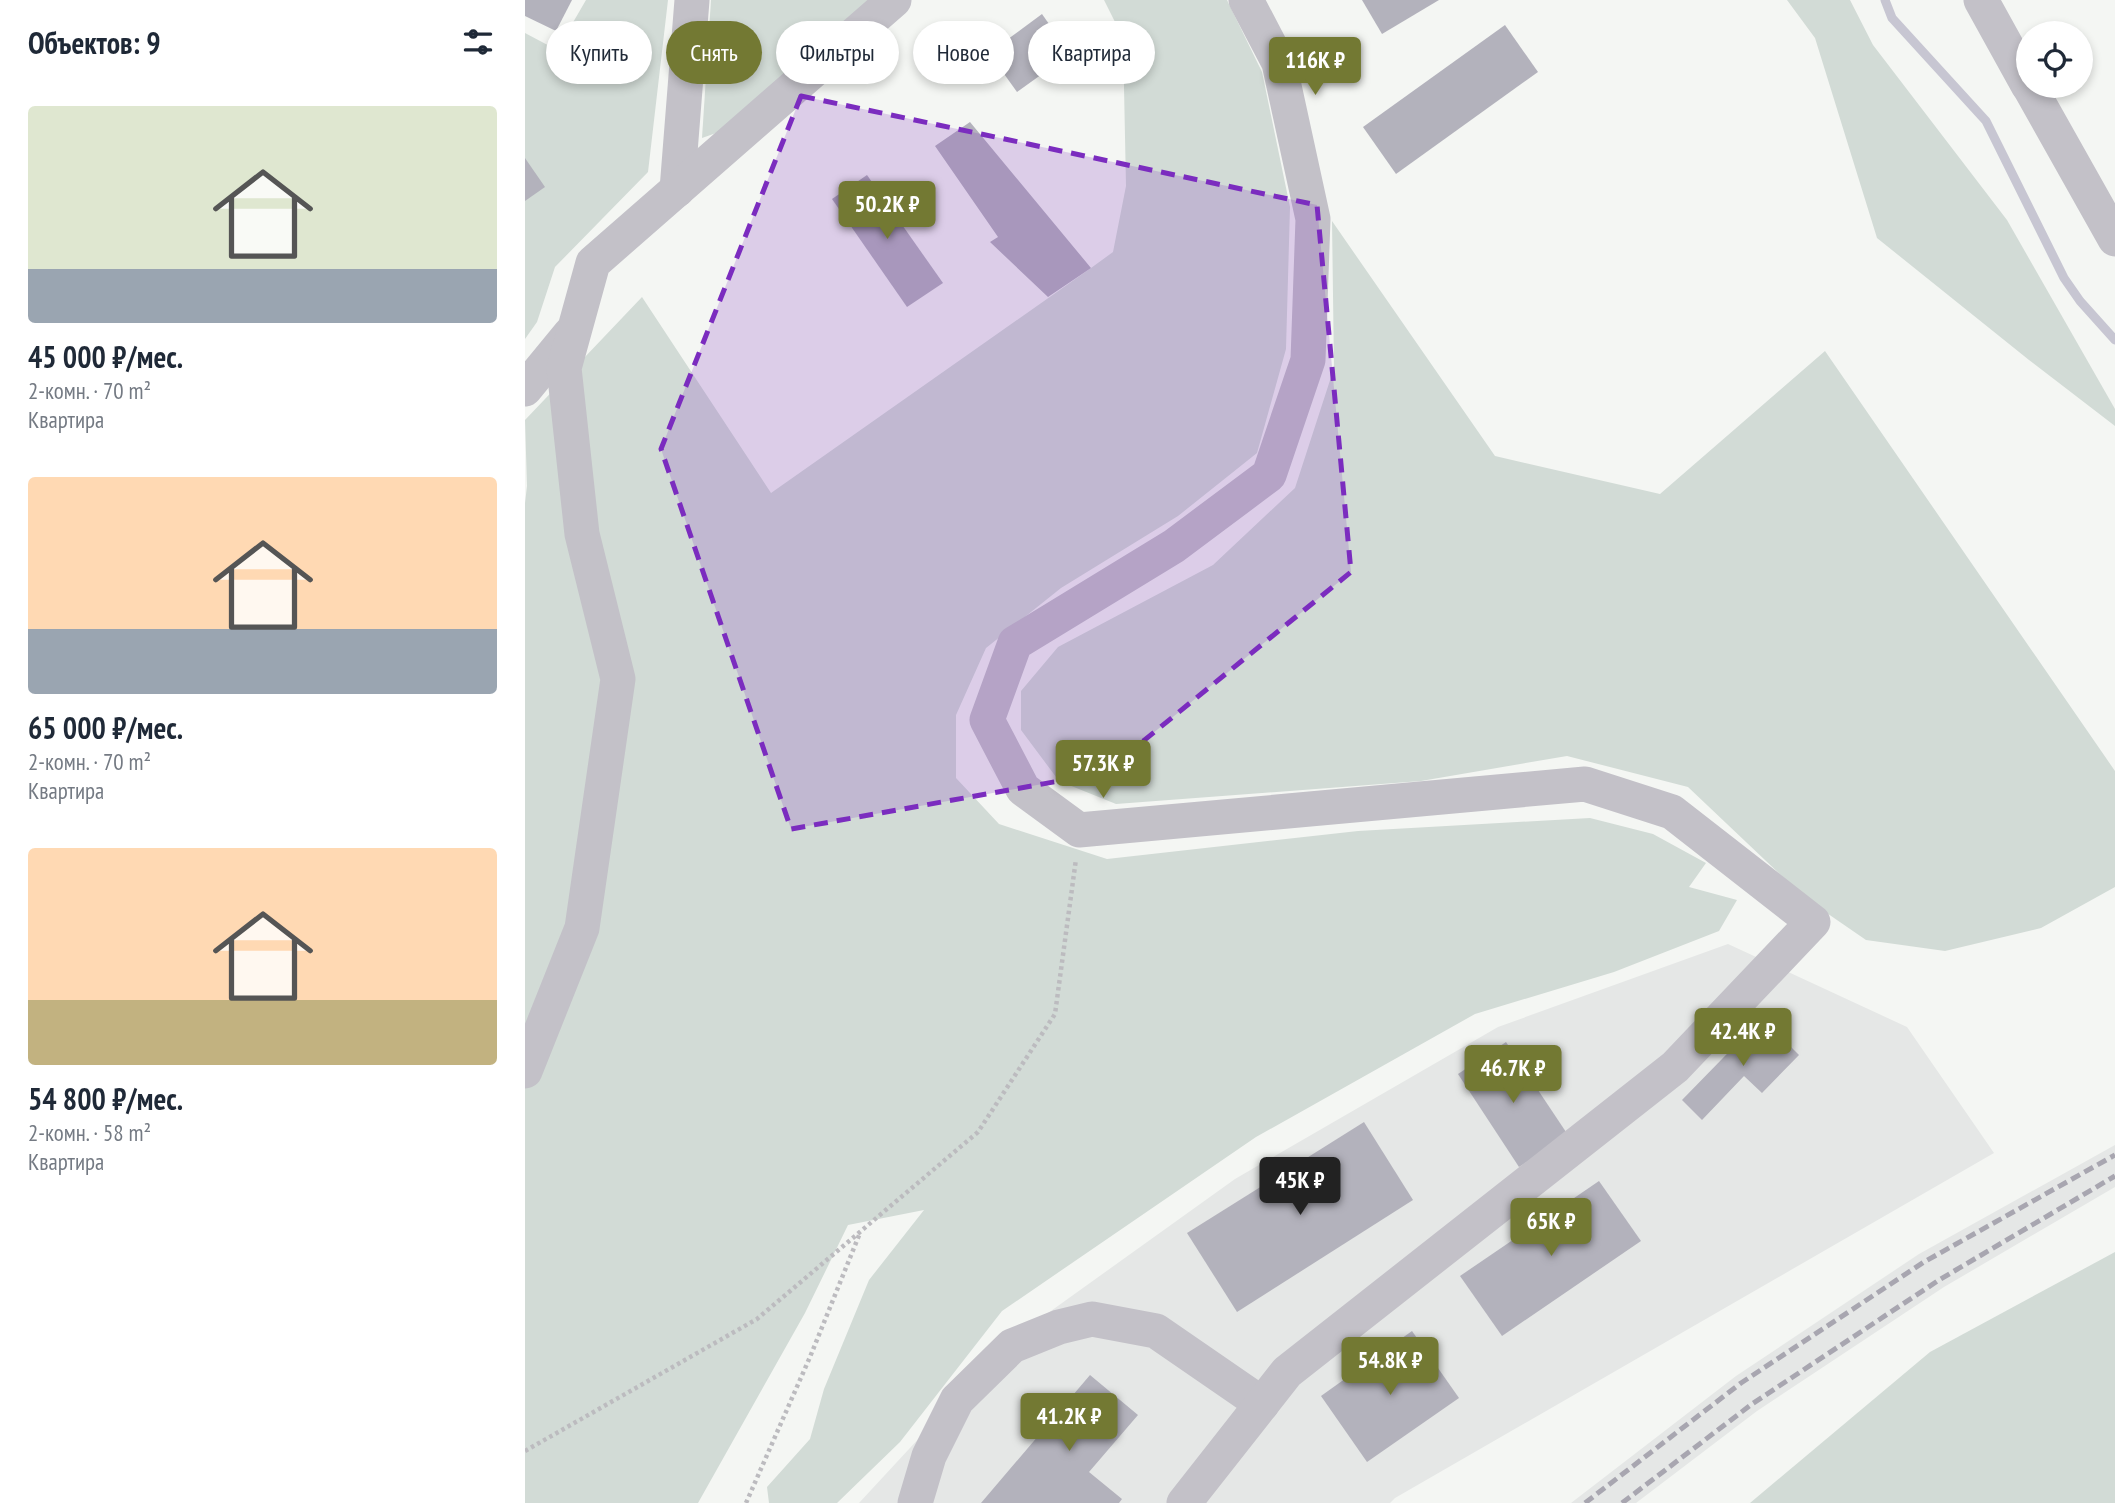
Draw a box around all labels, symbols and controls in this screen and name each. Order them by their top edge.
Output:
chip: Купить [546,21,652,84]
chip: Снять [666,21,762,84]
chip: Фильтры [776,21,899,84]
chip: Новое [913,21,1014,84]
chip: Квартира [1028,21,1155,84]
map controls [2016,21,2093,98]
button: locate [2016,21,2093,98]
text: Объектов: 9 [28,23,161,62]
icon: filters [459,23,497,61]
pin: 116K ₽ [1258,38,1372,97]
text: 116K ₽ [1285,45,1345,74]
icon: home [200,151,326,277]
pin: 50.2K ₽ [822,182,952,241]
text: 50.2K ₽ [855,189,919,218]
text: 45 000 ₽/мес. [28,337,183,376]
text: 2-комн. · 70 m² [28,376,151,405]
text: Квартира [28,405,104,434]
icon: home [200,522,326,648]
text: 65 000 ₽/мес. [28,708,183,747]
pin: 57.3K ₽ [1038,740,1168,800]
text: 2-комн. · 70 m² [28,747,151,776]
text: 57.3K ₽ [1072,748,1134,777]
text: Квартира [28,776,104,805]
icon: home [200,893,326,1019]
pin: 42.4K ₽ [1678,1009,1808,1068]
text: 42.4K ₽ [1711,1016,1775,1045]
pin: 46.7K ₽ [1448,1046,1578,1105]
text: 46.7K ₽ [1481,1053,1545,1082]
text: 54 800 ₽/мес. [28,1079,183,1118]
text: 2-комн. · 58 m² [28,1118,151,1147]
text: Квартира [28,1147,104,1176]
pin: 45K ₽ [1251,1158,1349,1217]
text: 45K ₽ [1275,1165,1325,1194]
pin: 65K ₽ [1502,1198,1600,1258]
text: 65K ₽ [1526,1206,1576,1235]
pin: 54.8K ₽ [1325,1338,1455,1397]
text: 54.8K ₽ [1358,1345,1422,1374]
pin: 41.2K ₽ [1004,1394,1134,1453]
text: 41.2K ₽ [1037,1401,1101,1430]

